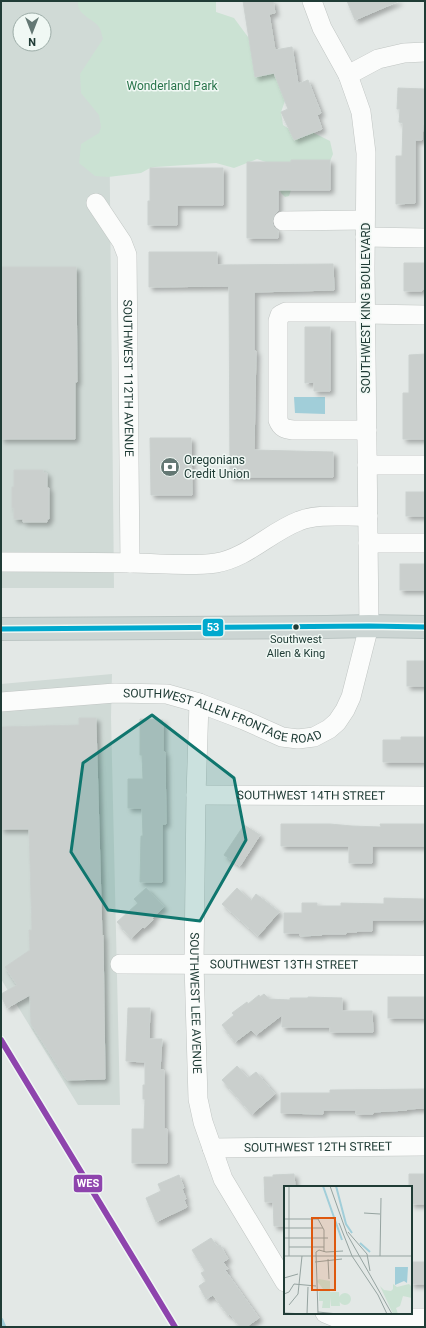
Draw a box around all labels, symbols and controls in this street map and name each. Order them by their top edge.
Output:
north arrow [12,12,52,52]
text: N [28,35,36,48]
park label: Wonderland Park [126,79,218,93]
street label: SOUTHWEST KING BOULEVARD [359,222,373,393]
street label: SOUTHWEST 112TH AVENUE [120,299,136,457]
place label: Oregonians Credit Union [184,453,250,481]
bank icon: Oregonians Credit Union [159,456,181,478]
line badge: 53 [202,618,224,637]
text: 53 [207,621,219,634]
marker: Southwest Allen & King [291,622,301,632]
place label: Southwest Allen & King [267,633,325,660]
street label: SOUTHWEST ALLEN FRONTAGE ROAD [123,686,324,746]
street label: SOUTHWEST 14TH STREET [237,788,385,803]
street label: SOUTHWEST LEE AVENUE [187,932,204,1074]
street label: SOUTHWEST 13TH STREET [210,957,358,972]
street label: SOUTHWEST 12TH STREET [244,1139,392,1155]
line badge: WES [73,1174,103,1193]
text: WES [77,1177,100,1190]
inset map [284,1186,412,1314]

